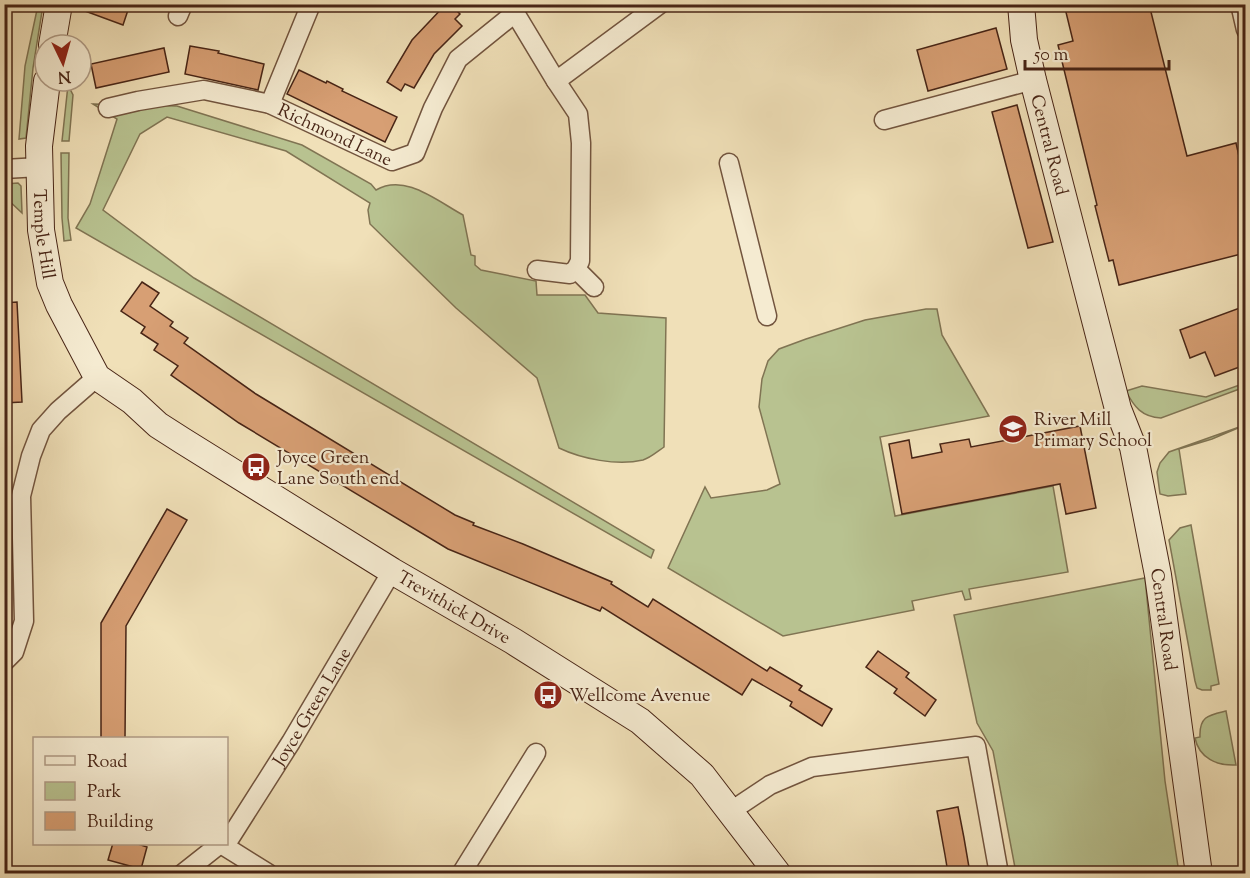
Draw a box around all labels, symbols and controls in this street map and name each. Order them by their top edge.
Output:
north arrow [33,33,93,93]
scale bar [1025,33,1169,71]
text: 50 m [1033,43,1069,69]
text: N [57,63,71,87]
street label: Central Road [1022,92,1073,199]
street label: Richmond Lane [273,98,396,174]
street label: Temple Hill [25,189,60,282]
place label: River Mill Primary School [1034,408,1152,455]
school or university icon: River Mill Primary School [997,413,1029,445]
place label: Joyce Green Lane South end [276,446,399,493]
bus stop icon: Joyce Green Lane South end [240,451,272,483]
street label: Trevithick Drive [392,566,515,652]
street label: Central Road [1142,567,1182,673]
street label: Joyce Green Lane [267,643,359,773]
bus stop icon: Wellcome Avenue [532,679,564,711]
place label: Wellcome Avenue [569,684,710,710]
legend [33,737,228,845]
text: Road [87,750,127,776]
text: Park [87,780,122,806]
text: Building [87,810,153,836]

